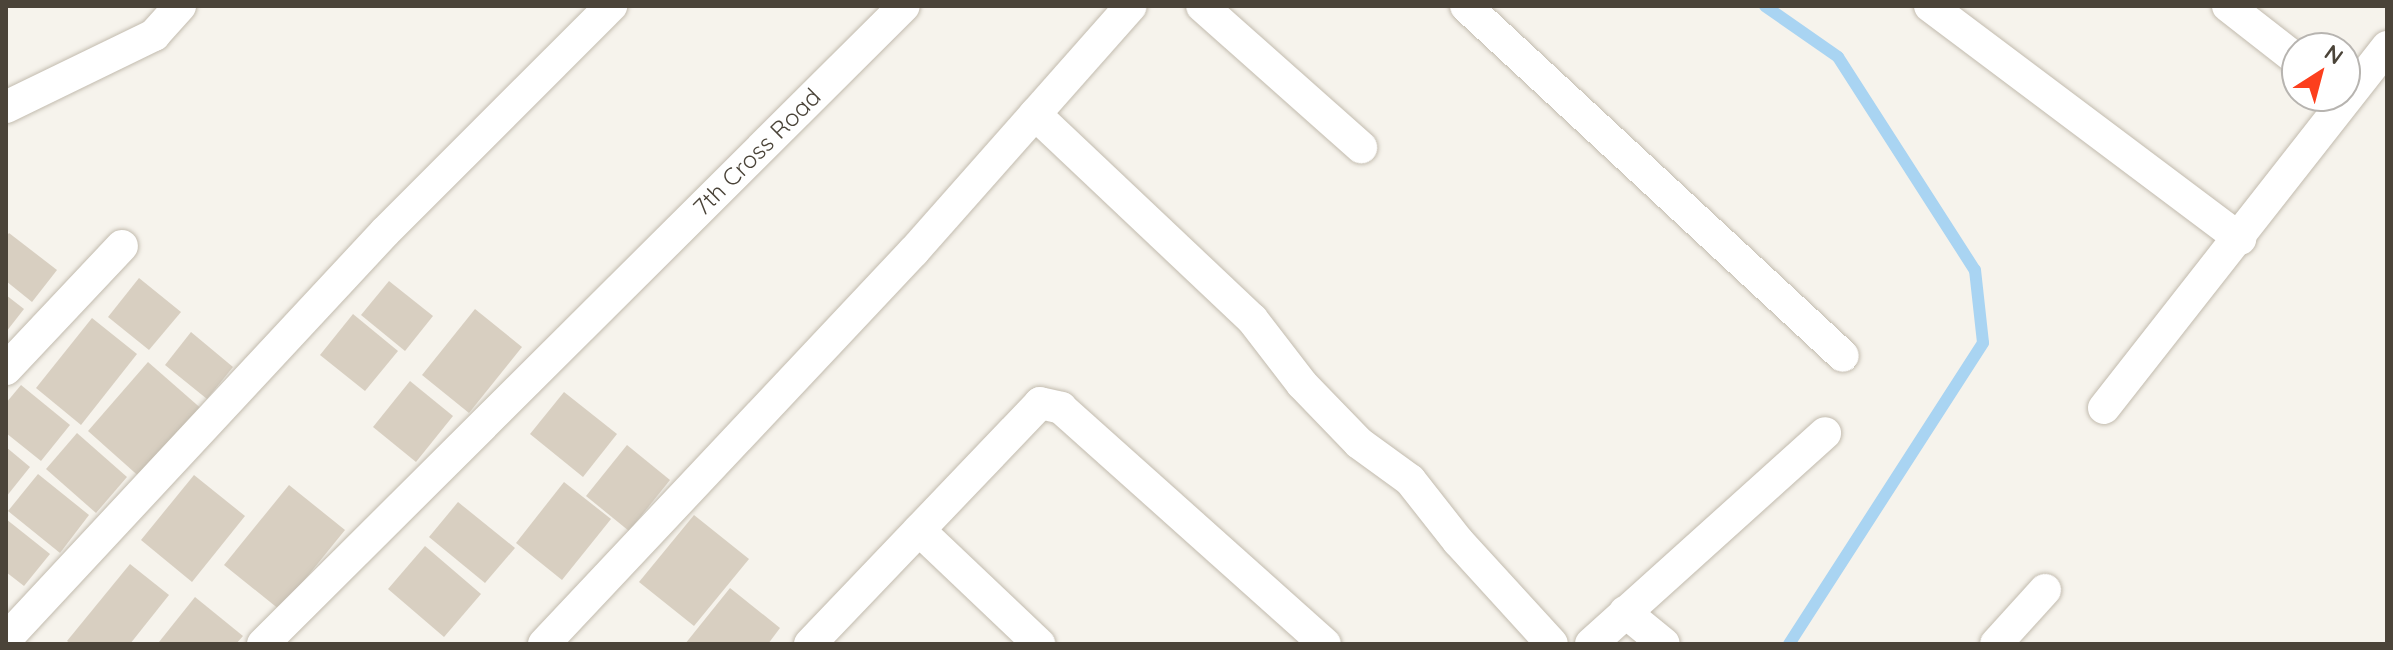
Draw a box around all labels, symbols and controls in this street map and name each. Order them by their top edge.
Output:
north arrow [2281,32,2361,112]
text: N [2319,38,2349,70]
street label: 7th Cross Road [687,82,827,222]

